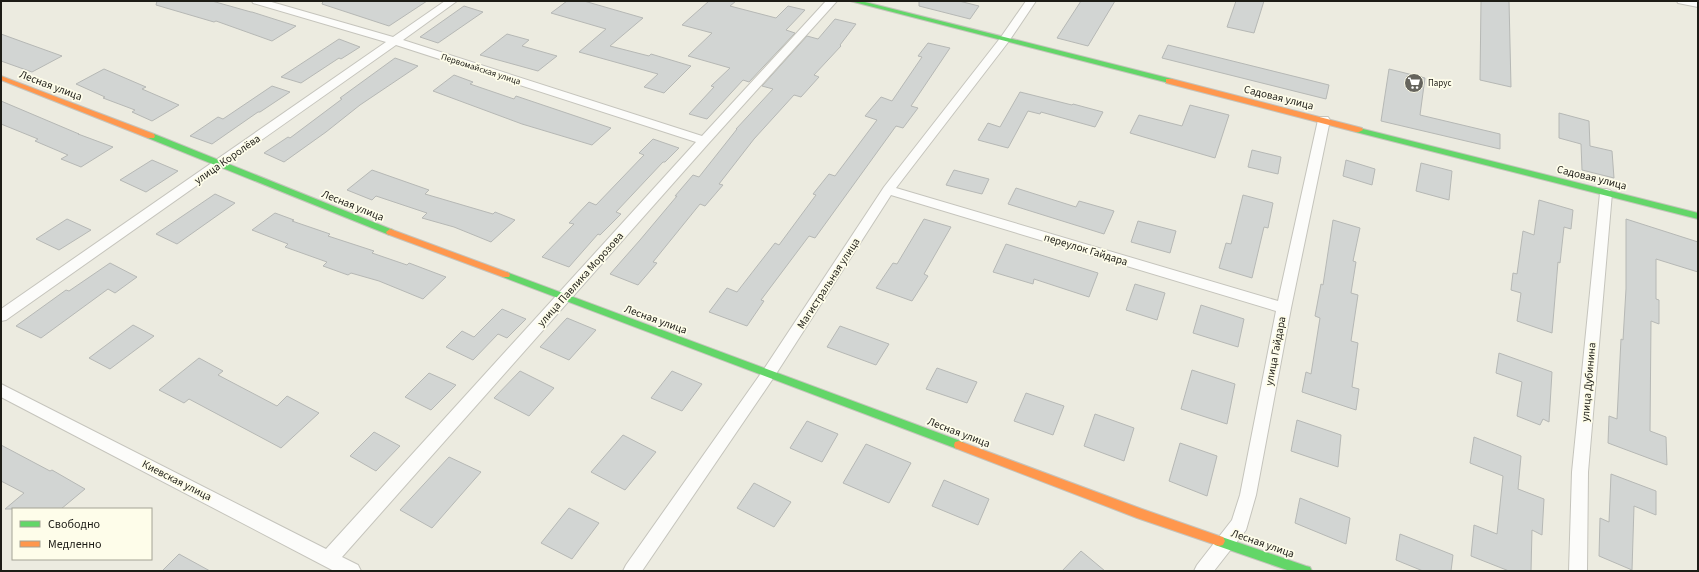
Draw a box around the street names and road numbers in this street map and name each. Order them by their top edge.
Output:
street label: Первомайская улица [439,50,522,88]
street label: Лесная улица [17,67,84,104]
street label: Садовая улица [1242,82,1315,113]
street label: улица Королёва [191,131,263,188]
street label: Садовая улица [1555,162,1628,193]
street label: Лесная улица [319,186,386,225]
street label: улица Павлика Морозова [534,229,627,330]
street label: переулок Гайдара [1042,230,1130,269]
street label: Магистральная улица [793,235,863,332]
street label: Лесная улица [622,301,689,338]
street label: улица Гайдара [1261,315,1290,387]
street label: улица Дубинина [1578,342,1599,422]
street label: Лесная улица [925,414,992,451]
street label: Киевская улица [139,456,214,504]
street label: Лесная улица [1229,526,1296,561]

